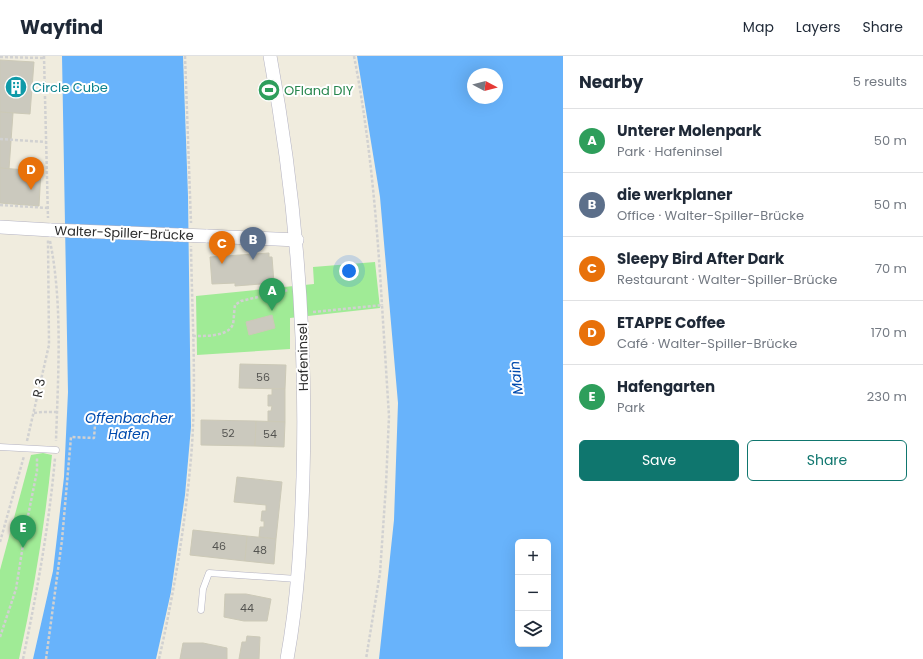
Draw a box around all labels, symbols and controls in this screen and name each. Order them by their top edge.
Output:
text: Wayfind [20,14,103,41]
text: Map [743,17,774,37]
text: Layers [796,17,840,37]
text: Share [862,17,903,37]
north arrow [467,68,503,104]
text: Nearby [579,70,643,94]
text: 5 results [853,72,907,91]
building icon: Circle Cube [3,74,29,100]
sports icon: OFland DIY [256,77,282,103]
place label: Circle Cube [32,78,108,97]
place label: OFland DIY [284,81,354,100]
text: Unterer Molenpark [617,120,761,141]
text: A [587,131,597,150]
text: 50 m [874,131,907,150]
text: Park · Hafeninsel [617,142,723,161]
pin: D [18,157,44,190]
text: die werkplaner [617,184,733,205]
text: B [588,195,596,214]
text: 50 m [874,195,907,214]
text: Office · Walter-Spiller-Brücke [617,206,804,225]
street label: Walter-Spiller-Brücke [54,221,194,245]
pin: B [240,227,266,260]
pin: C [209,231,235,264]
text: Sleepy Bird After Dark [617,248,784,269]
text: C [587,259,597,278]
text: 70 m [875,259,907,278]
your location [339,261,359,281]
text: Restaurant · Walter-Spiller-Brücke [617,270,837,289]
pin: A [259,278,285,311]
text: ETAPPE Coffee [617,312,725,333]
street label: Hafeninsel [293,323,313,391]
text: D [587,323,597,342]
text: 170 m [871,323,907,342]
text: Café · Walter-Spiller-Brücke [617,334,797,353]
water label: Main [504,360,528,396]
house number: 56 [256,369,270,385]
text: Hafengarten [617,376,715,397]
street label: R 3 [28,377,50,399]
text: E [588,387,596,406]
text: 230 m [867,387,907,406]
text: Park [617,398,645,417]
water label: Offenbacher Hafen [85,408,174,444]
house number: 52 [221,425,235,441]
house number: 54 [263,426,277,442]
button: Save [579,440,739,481]
button: Share [747,440,907,481]
pin: E [10,515,36,548]
house number: 46 [212,538,226,554]
map controls [515,539,551,647]
button: + [515,539,551,575]
house number: 48 [253,542,267,558]
button: − [515,575,551,611]
house number: 44 [240,600,254,616]
button: layers [515,611,551,647]

